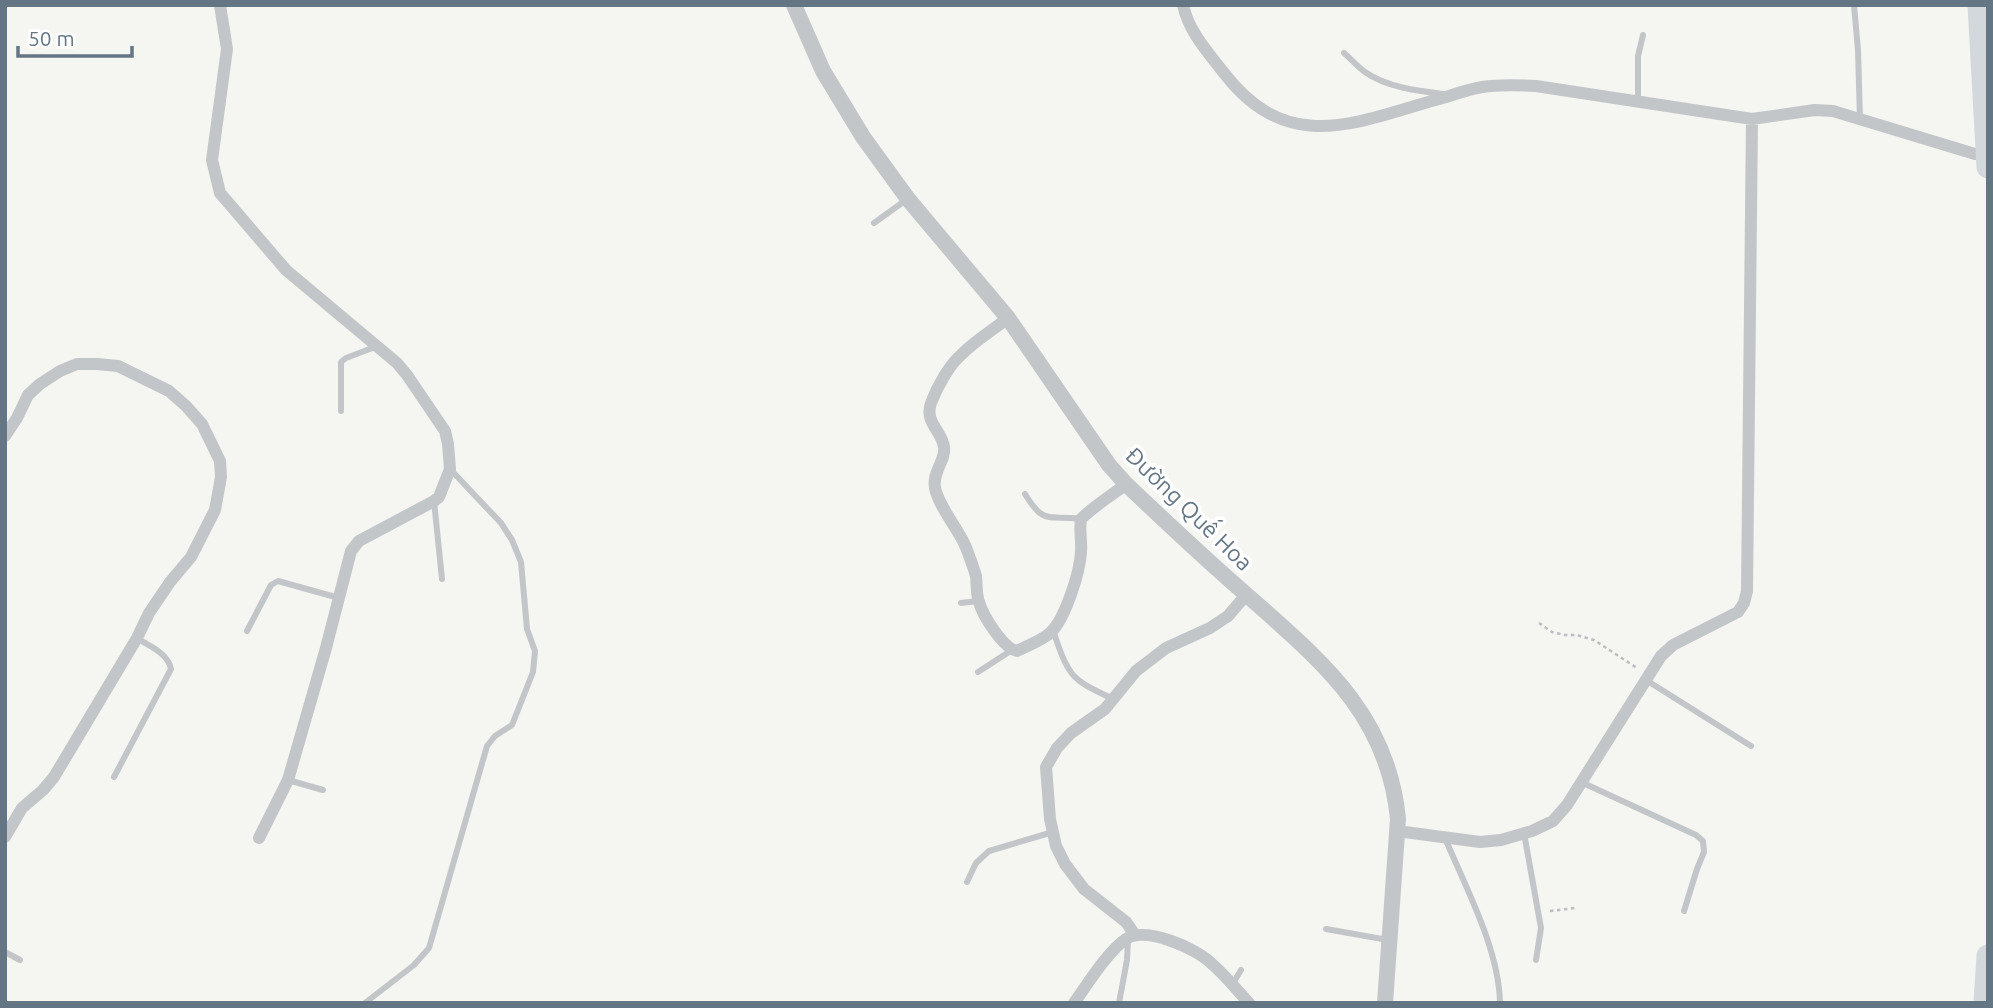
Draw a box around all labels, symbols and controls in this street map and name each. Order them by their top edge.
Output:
scale bar [18,14,131,58]
text: 50 m [28,26,75,50]
street label: Đường Quế Hoa [1121,440,1259,575]

